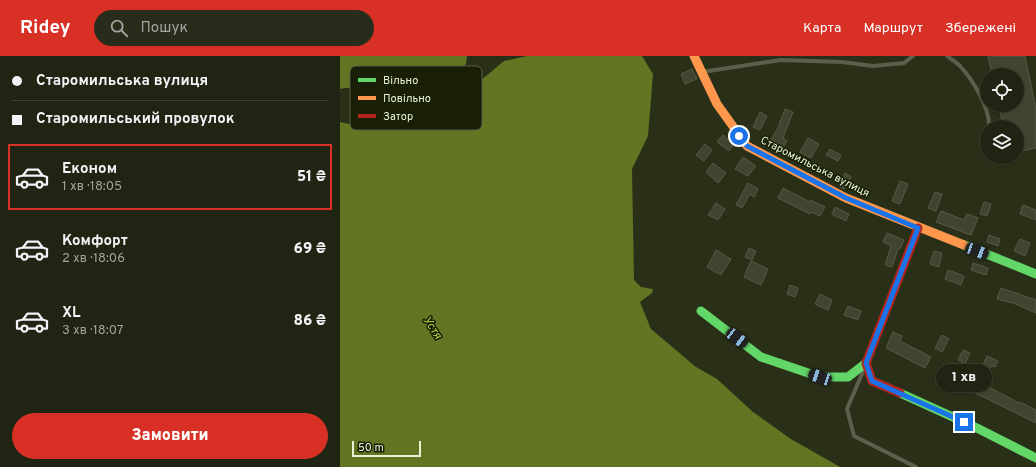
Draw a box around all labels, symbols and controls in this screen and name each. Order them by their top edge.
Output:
search box [94,10,374,46]
text: Ridey [20,16,70,40]
icon: search [108,17,130,39]
text: Пошук [140,19,188,38]
text: Карта [803,20,841,37]
text: Маршрут [863,20,923,37]
text: Збережені [945,20,1016,37]
legend [350,66,482,130]
map controls [980,68,1024,164]
button: locate [980,68,1024,112]
text: Старомильська вулиця [36,72,208,91]
text: Вільно [383,74,418,88]
text: Повільно [383,92,431,106]
text: Старомильський провулок [36,110,235,129]
text: Затор [383,110,413,124]
button: layers [980,120,1024,164]
route start [730,127,748,145]
street label: Старомильська вулиця [758,133,872,201]
icon: car [14,159,50,195]
text: Економ [62,160,117,179]
text: 51 ₴ [297,168,326,187]
text: 1 хв · 18:05 [62,179,122,195]
icon: car [14,231,50,267]
text: Комфорт [62,232,128,251]
text: 69 ₴ [293,240,326,259]
car [964,241,990,261]
text: 2 хв · 18:06 [62,251,125,267]
icon: car [14,303,50,339]
text: XL [62,304,80,323]
text: 86 ₴ [293,312,326,331]
water label: Устя [419,313,446,343]
text: 3 хв · 18:07 [62,323,123,339]
car [724,326,750,350]
callout: 1 хв [936,364,992,392]
car [807,367,833,387]
text: 1 хв [952,370,976,386]
button: Замовити [12,413,328,459]
route end [955,413,973,431]
scale bar [352,439,421,458]
text: 50 m [358,441,384,455]

